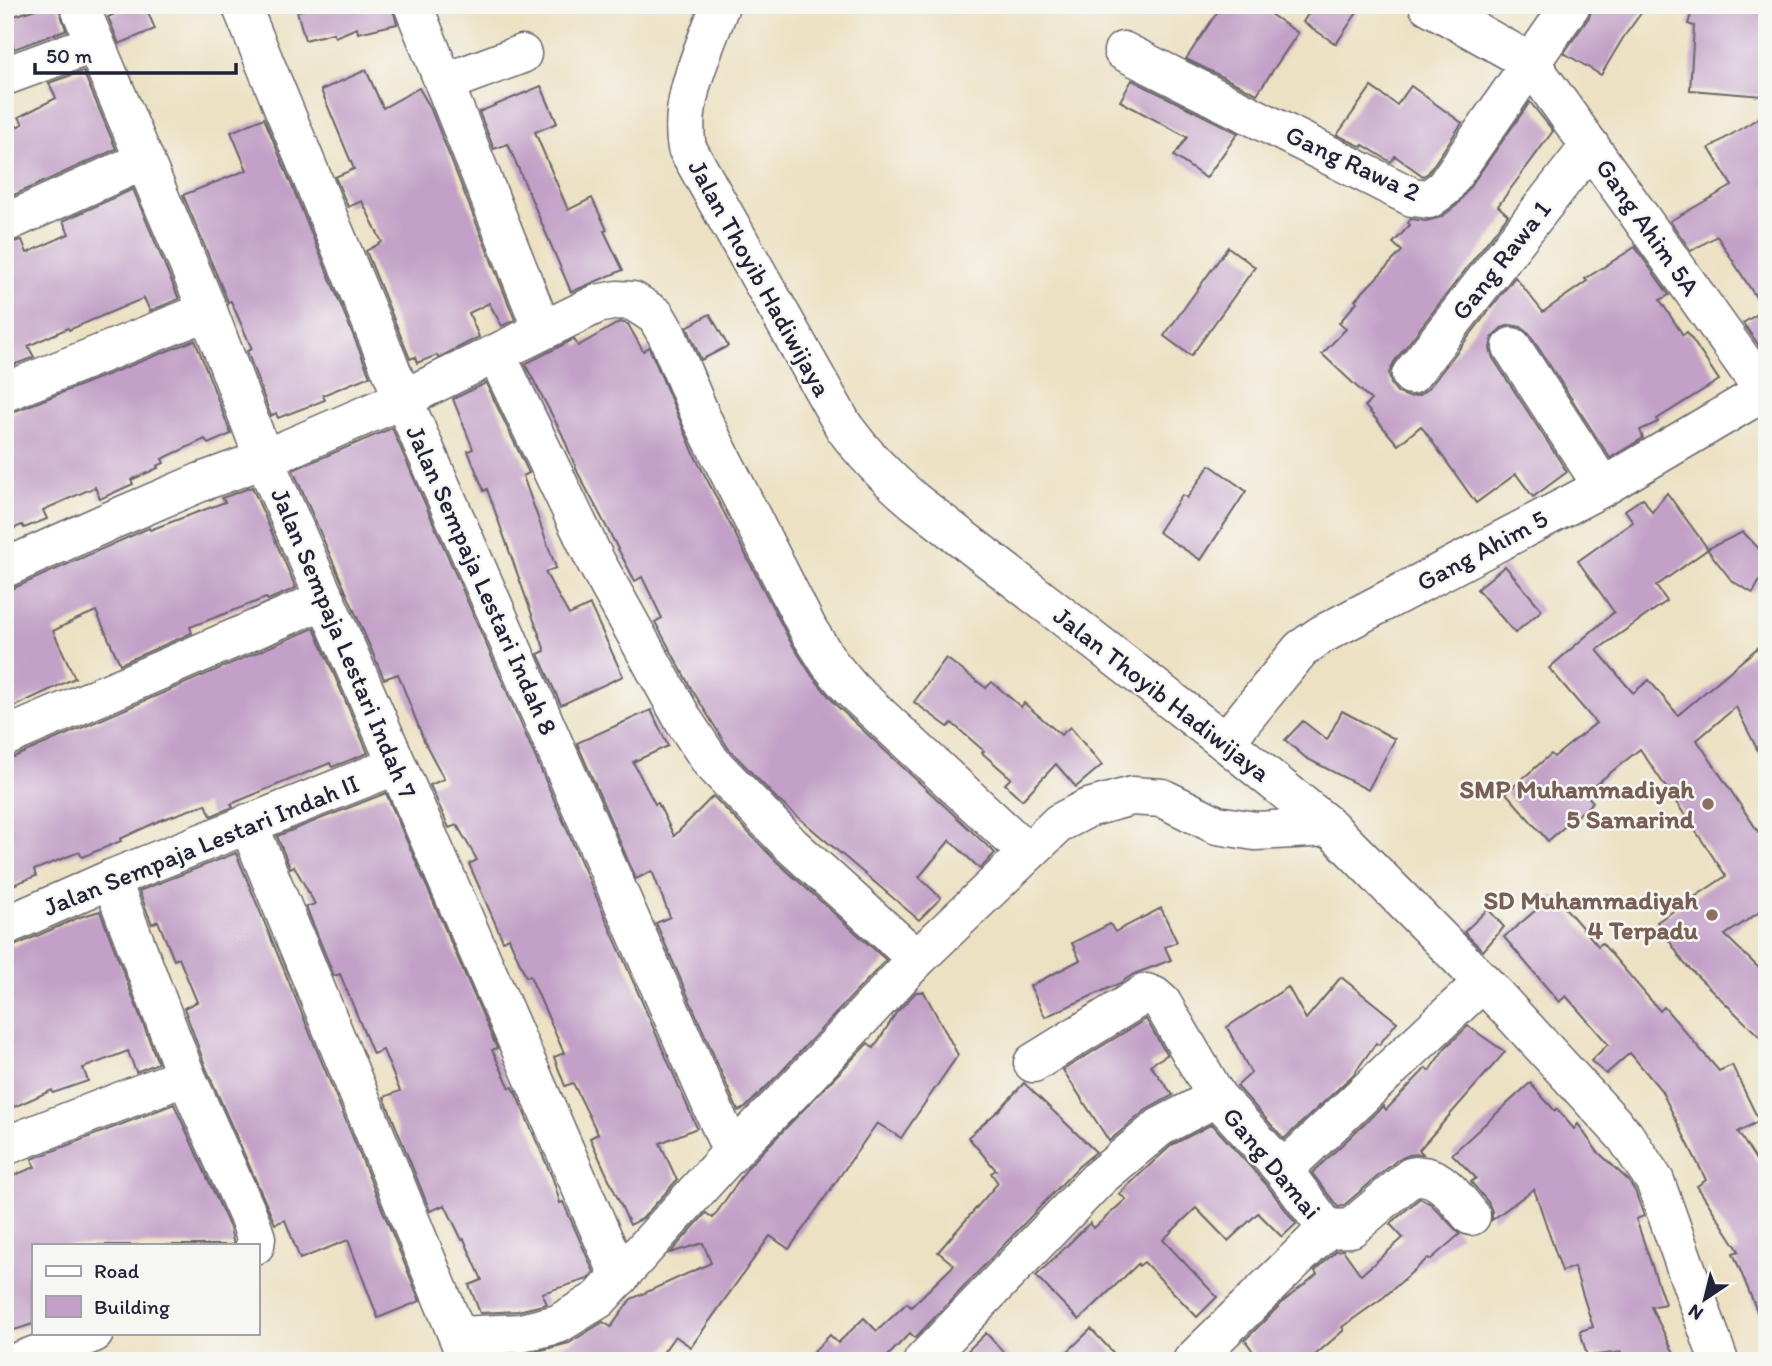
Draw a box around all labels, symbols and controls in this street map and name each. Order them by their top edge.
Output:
scale bar [35,32,236,76]
text: 50 m [46,43,93,68]
street label: Gang Rawa 2 [1281,118,1426,208]
street label: Gang Ahim 5A [1589,152,1707,302]
street label: Jalan Thoyib Hadiwijaya [681,154,839,403]
street label: Gang Rawa 1 [1444,194,1558,326]
street label: Jalan Sempaja Lestari Indah 8 [399,420,565,740]
street label: Jalan Sempaja Lestari Indah 7 [264,483,424,803]
street label: Gang Ahim 5 [1411,502,1553,598]
street label: Jalan Thoyib Hadiwijaya [1047,599,1277,789]
street label: Jalan Sempaja Lestari Indah II [38,767,364,923]
place label: SMP Muhammadiyah 5 Samarind [1460,773,1695,835]
marker: SMP Muhammadiyah 5 Samarind [1700,796,1716,812]
place label: SD Muhammadiyah 4 Terpadu [1483,884,1699,946]
marker: SD Muhammadiyah 4 Terpadu [1704,907,1720,923]
street label: Gang Damai [1216,1100,1328,1226]
legend [32,1244,259,1334]
text: Road [94,1258,140,1283]
north arrow [1670,1264,1740,1334]
text: Building [94,1294,170,1319]
text: N [1684,1299,1707,1326]

